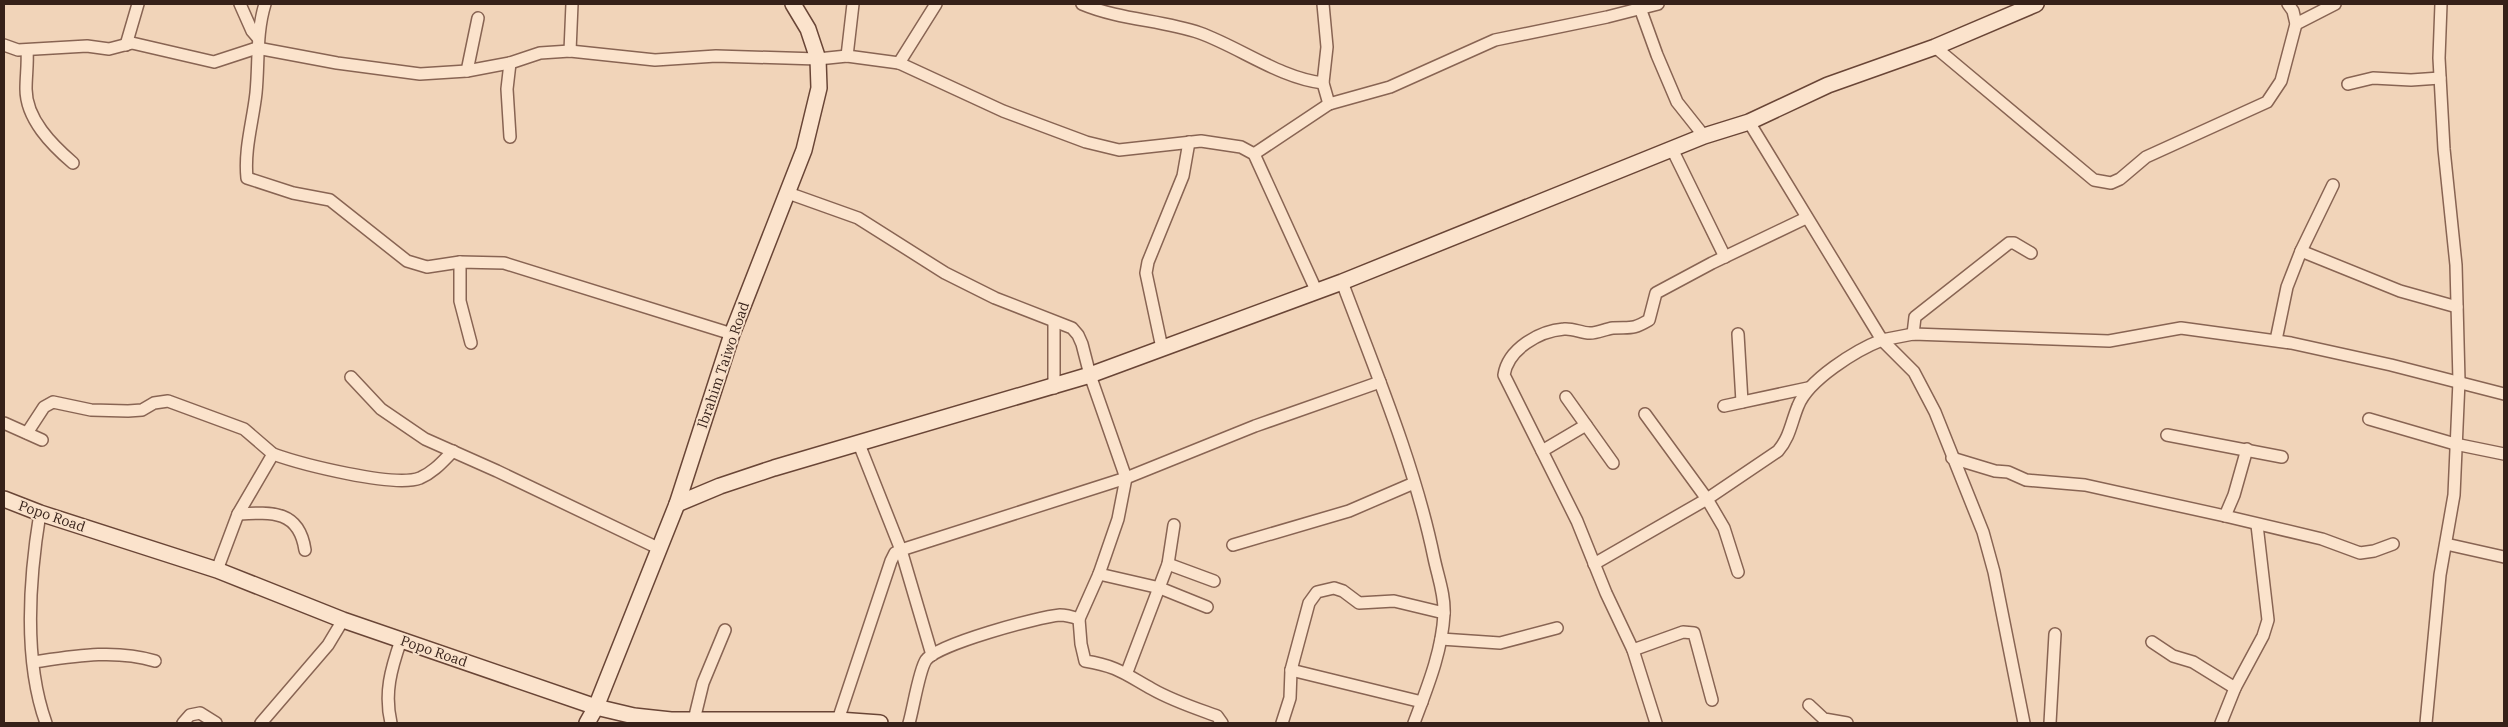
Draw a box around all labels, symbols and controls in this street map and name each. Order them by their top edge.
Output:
street label: Ibrahim Taiwo Road [693,299,753,431]
street label: Popo Road [16,496,88,536]
street label: Popo Road [398,631,470,671]

